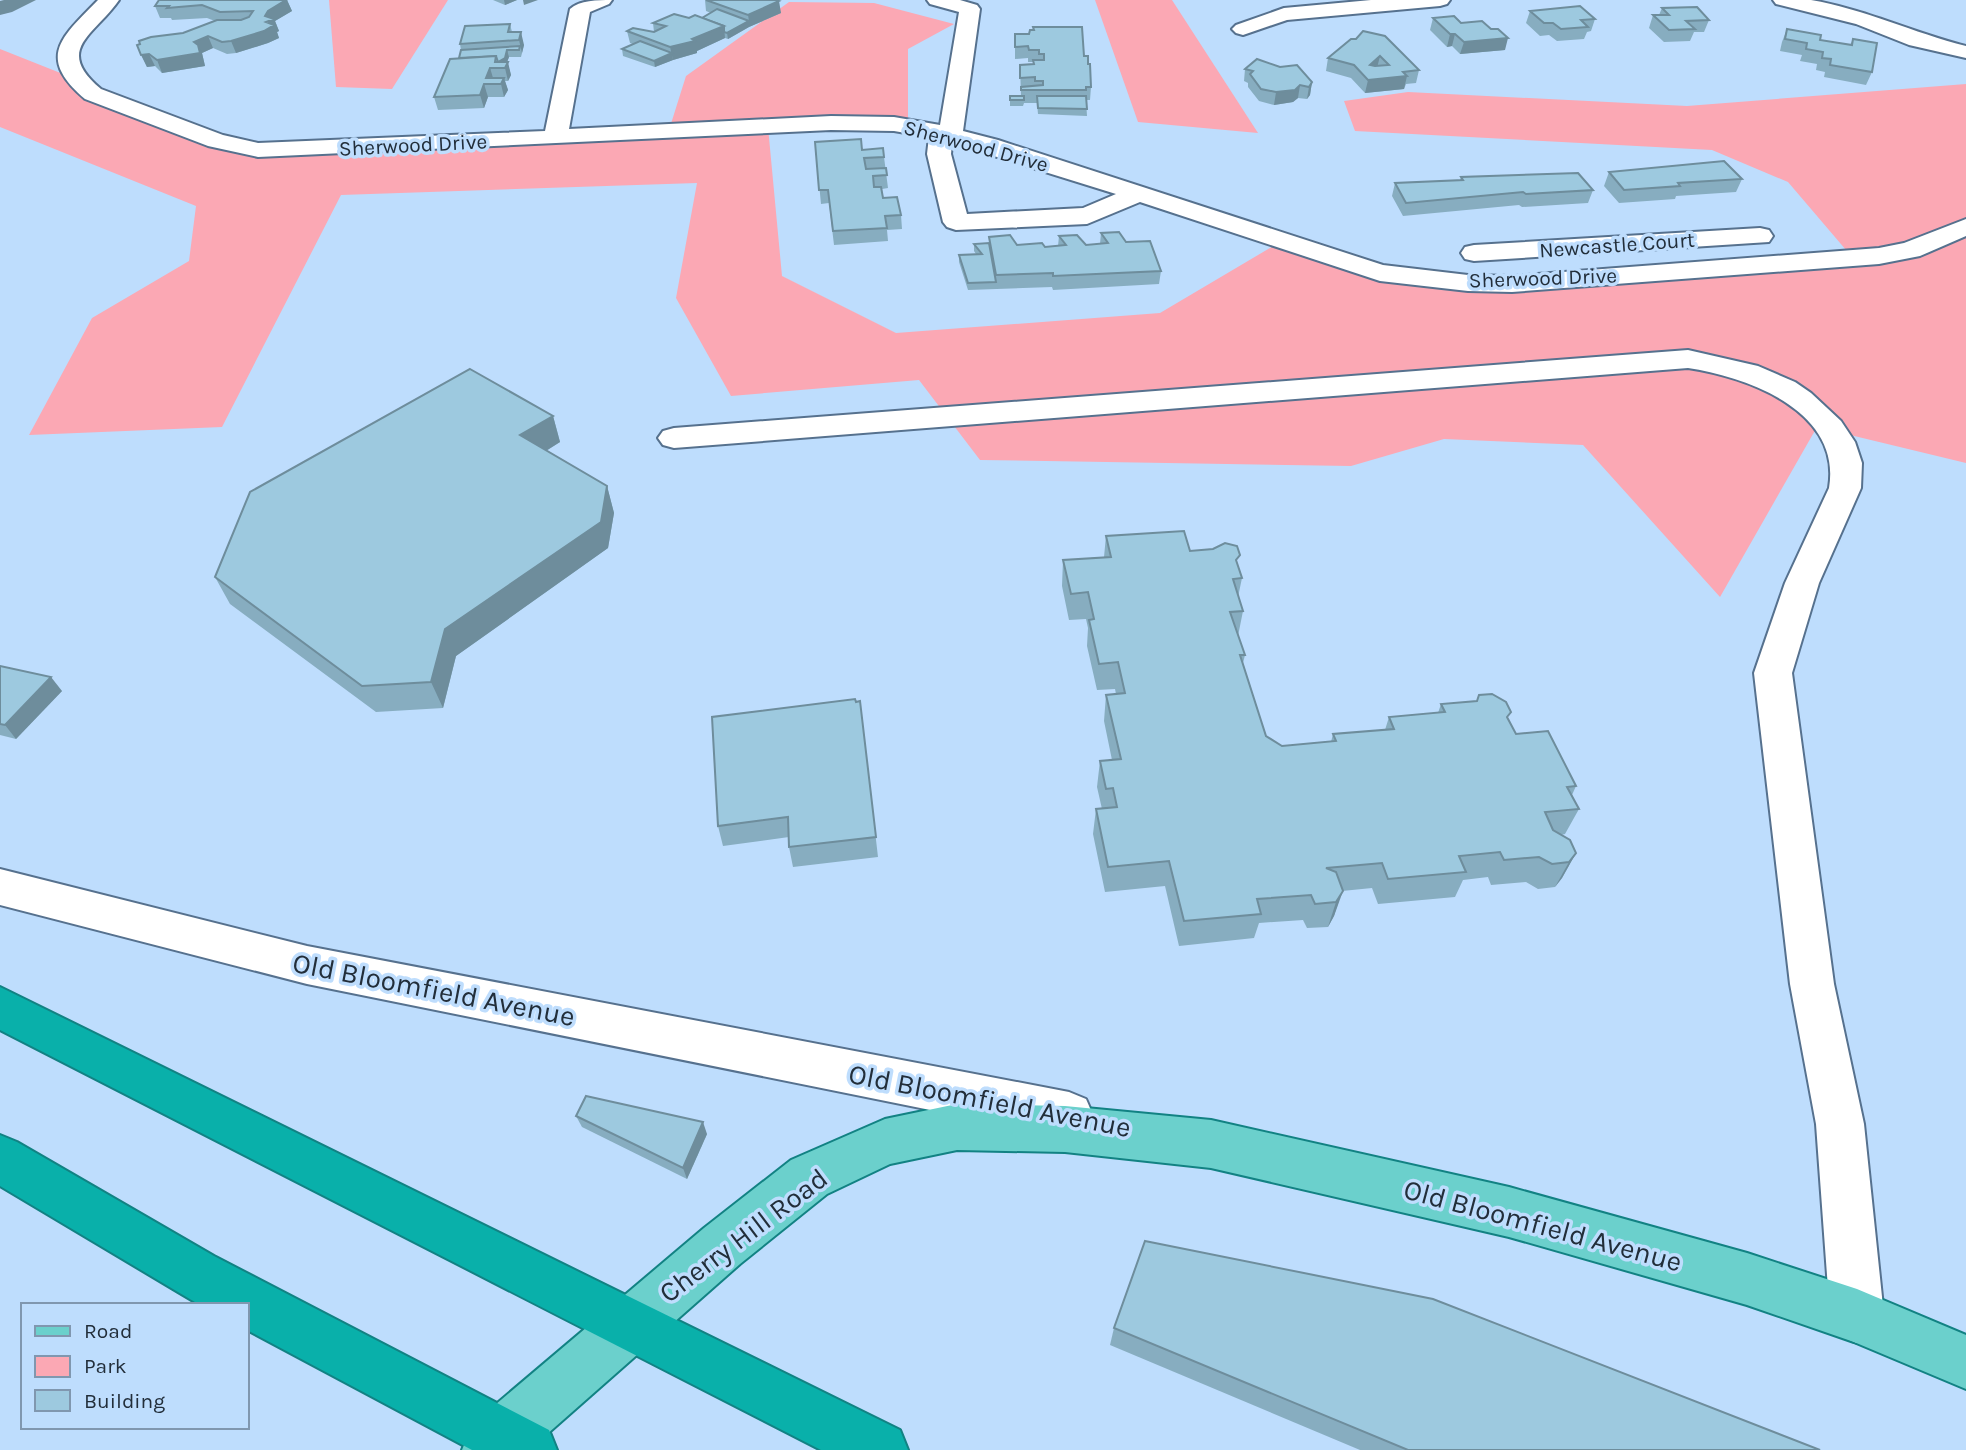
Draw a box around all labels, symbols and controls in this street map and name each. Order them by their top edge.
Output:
street label: Sherwood Drive [901,115,1051,177]
street label: Sherwood Drive [338,129,488,161]
street label: Newcastle Court [1538,228,1696,262]
street label: Sherwood Drive [1468,263,1618,293]
street label: Old Bloomfield Avenue [290,946,578,1033]
street label: Old Bloomfield Avenue [846,1057,1134,1144]
street label: Cherry Hill Road [653,1161,834,1309]
street label: Old Bloomfield Avenue [1400,1172,1686,1279]
legend [21,1303,248,1429]
text: Road [84,1319,132,1343]
text: Park [84,1354,127,1378]
text: Building [84,1389,165,1413]

